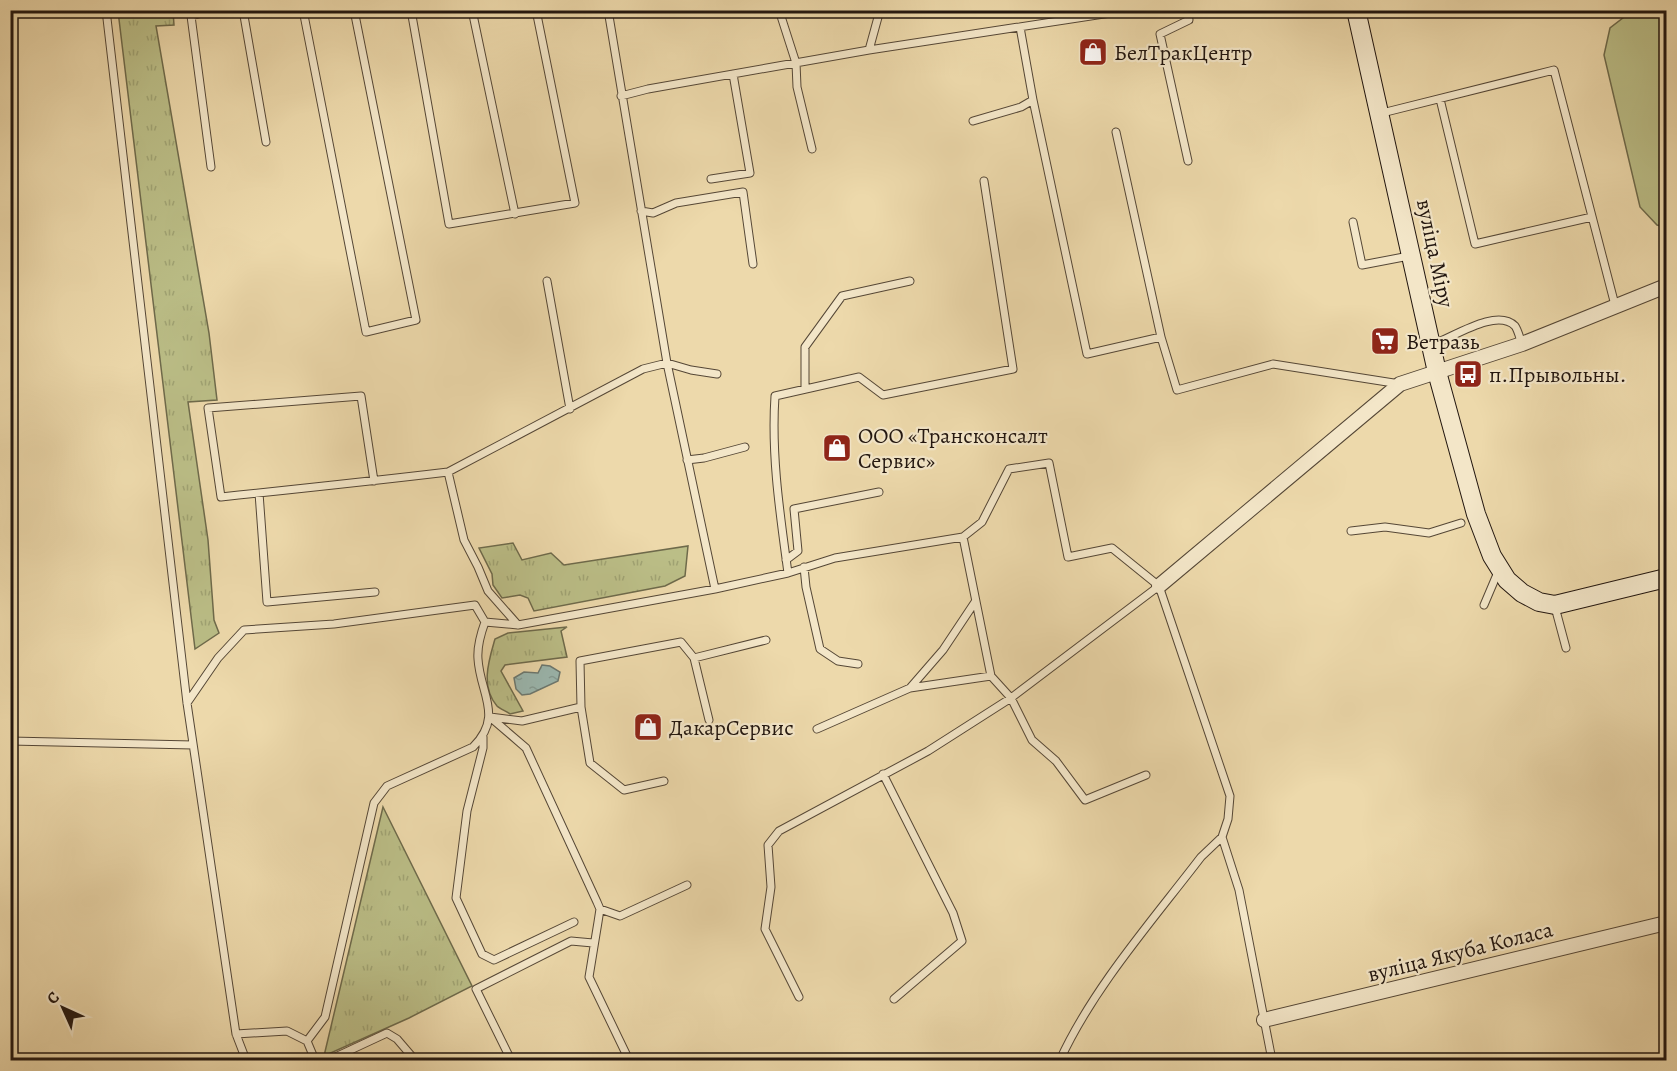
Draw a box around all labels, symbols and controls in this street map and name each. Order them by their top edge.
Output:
shop icon: БелТракЦентр [1077,36,1109,68]
place label: БелТракЦентр [1114,38,1252,68]
street label: вуліца Міру [1409,196,1461,311]
supermarket icon: Ветразь [1369,325,1401,357]
place label: Ветразь [1406,327,1480,357]
bus stop icon: п.Прывольны. [1452,358,1484,390]
place label: п.Прывольны. [1489,360,1626,390]
place label: ООО «Трансконсалт Сервис» [858,421,1048,476]
shop icon: ООО «Трансконсалт Сервис» [821,432,853,464]
shop icon: ДакарСервис [632,711,664,743]
place label: ДакарСервис [669,713,794,743]
street label: вуліца Якуба Коласа [1364,914,1557,990]
north arrow [33,978,93,1038]
text: С [42,987,64,1009]

